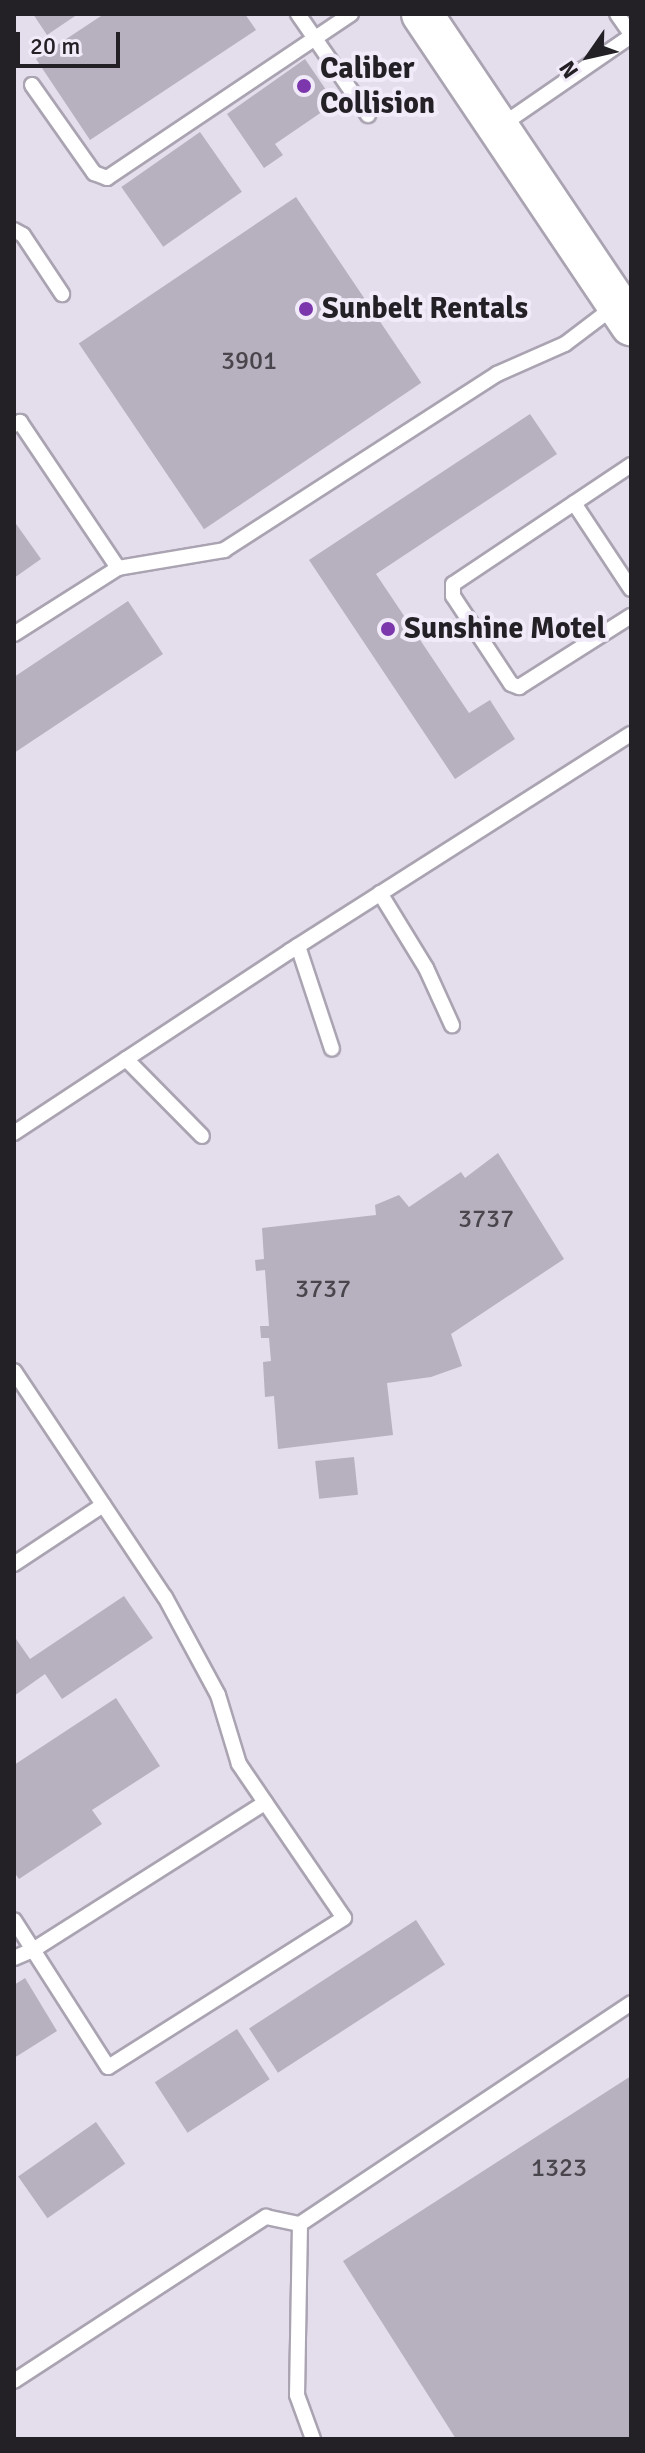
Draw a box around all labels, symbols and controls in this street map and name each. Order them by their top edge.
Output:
scale bar [20,16,124,66]
north arrow [549,16,629,96]
text: 20 m [30,31,80,61]
place label: Caliber Collision [320,51,435,122]
text: N [553,56,584,84]
marker: Caliber Collision [295,77,313,95]
place label: Sunbelt Rentals [322,291,528,327]
marker: Sunbelt Rentals [297,300,315,318]
house number: 3901 [221,346,277,378]
place label: Sunshine Motel [404,611,606,647]
marker: Sunshine Motel [379,620,397,638]
house number: 3737 [458,1204,514,1236]
house number: 3737 [295,1274,351,1306]
house number: 1323 [531,2153,587,2185]

